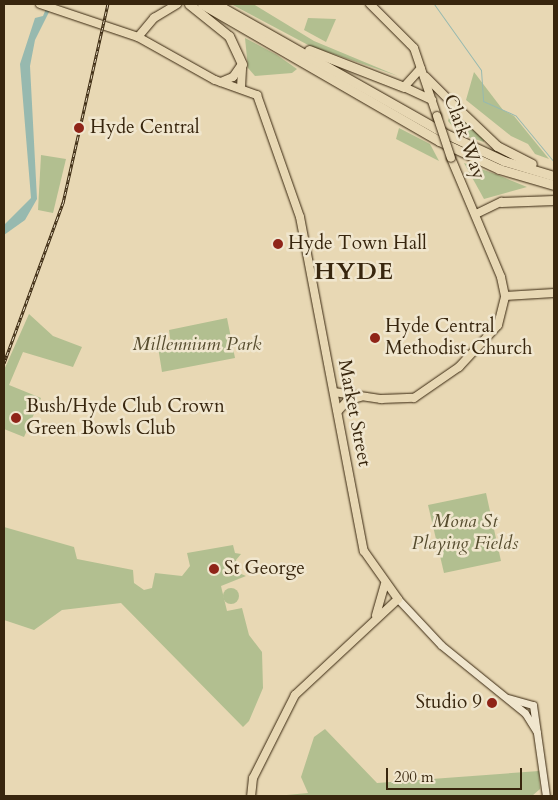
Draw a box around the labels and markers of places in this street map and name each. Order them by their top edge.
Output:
place label: Hyde Central [90,117,200,139]
marker: Hyde Central [72,121,86,135]
place label: Hyde Town Hall [288,233,427,255]
marker: Hyde Town Hall [272,238,284,250]
place label: Hyde Central Methodist Church [385,316,533,360]
marker: Hyde Central Methodist Church [369,332,381,344]
place label: Bush/Hyde Club Crown Green Bowls Club [26,396,225,440]
marker: Bush/Hyde Club Crown Green Bowls Club [10,412,22,424]
place label: St George [224,558,305,580]
marker: St George [208,563,220,575]
place label: Studio 9 [415,692,482,714]
marker: Studio 9 [486,697,498,709]

